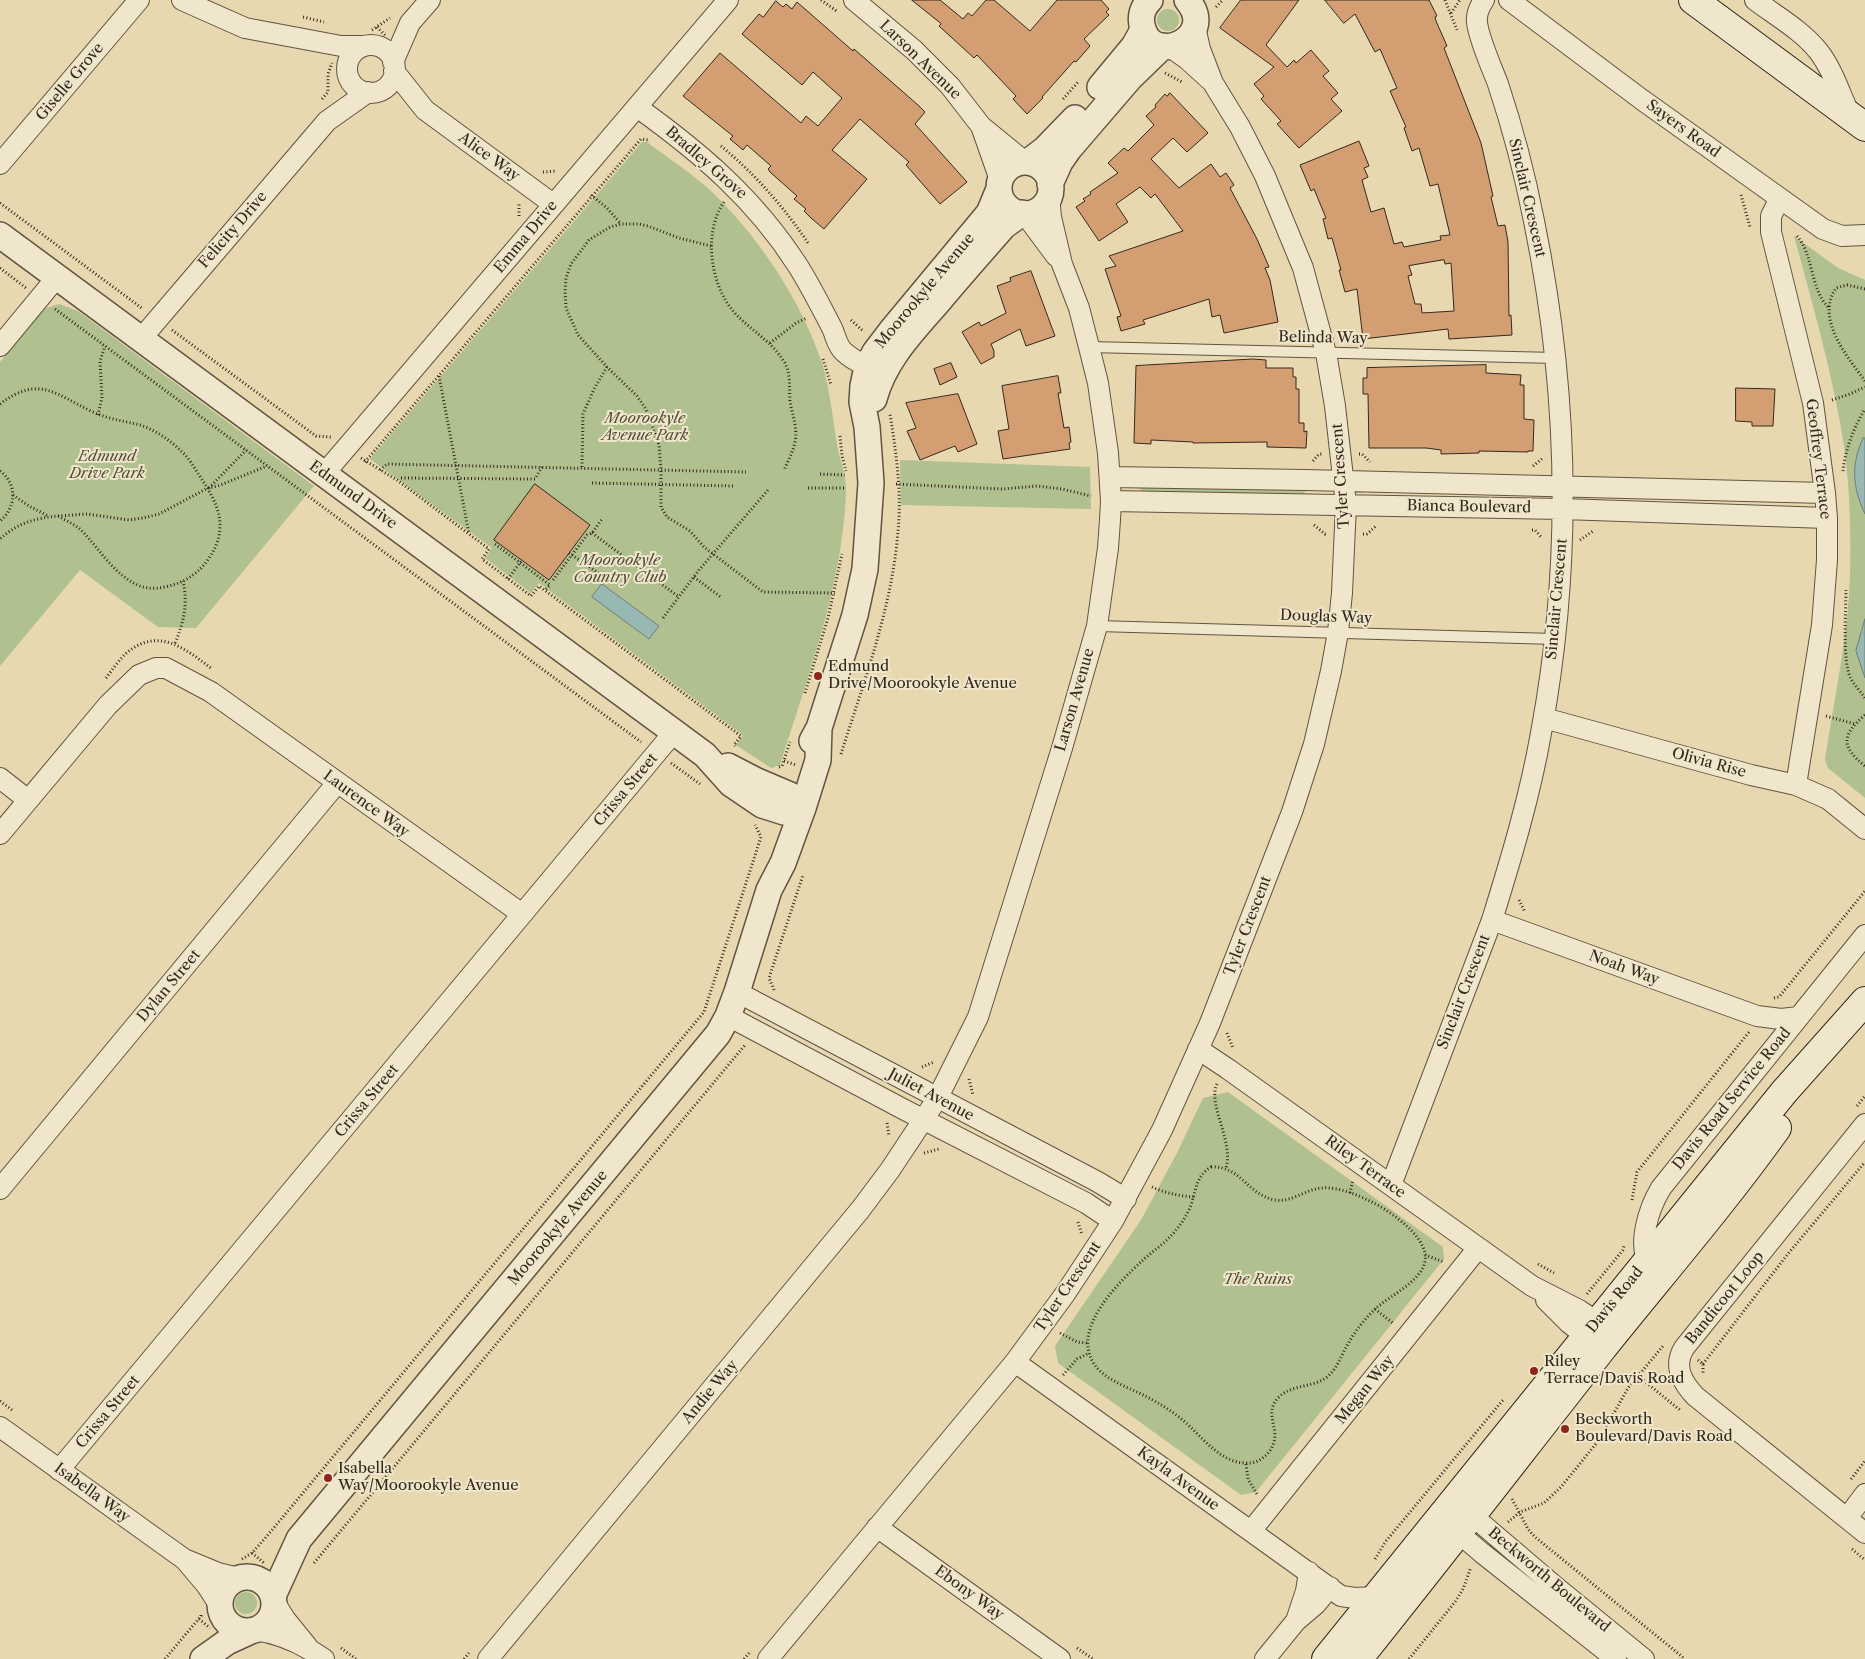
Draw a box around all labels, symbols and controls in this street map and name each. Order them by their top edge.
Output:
street label: Larson Avenue [875,17,965,103]
street label: Giselle Grove [32,39,108,125]
street label: Sayers Road [1643,96,1723,162]
street label: Bradley Grove [662,123,750,203]
street label: Alice Way [455,129,523,185]
street label: Sinclair Crescent [1505,137,1549,259]
street label: Felicity Drive [195,188,271,272]
street label: Emma Drive [490,197,562,277]
street label: Moorookyle Avenue [872,230,978,352]
street label: Belinda Way [1278,328,1368,348]
street label: Geoffrey Terrace [1802,398,1834,520]
park label: Moorookyle Avenue Park [602,410,688,445]
street label: Tyler Crescent [1328,423,1354,529]
park label: Edmund Drive Park [69,448,145,483]
street label: Edmund Drive [306,457,400,533]
street label: Bianca Boulevard [1407,497,1531,517]
street label: Sinclair Crescent [1543,538,1571,660]
park label: Moorookyle Country Club [574,552,666,587]
street label: Douglas Way [1280,606,1372,628]
street label: Larson Avenue [1052,646,1098,754]
place label: Edmund Drive/Moorookyle Avenue [828,658,1017,693]
marker: Edmund Drive/Moorookyle Avenue [812,670,824,682]
street label: Olivia Rise [1670,744,1748,782]
street label: Crissa Street [590,750,662,830]
street label: Laurence Way [319,767,413,841]
street label: Tyler Crescent [1221,873,1275,979]
street label: Sinclair Crescent [1434,932,1494,1052]
street label: Dylan Street [134,946,204,1026]
street label: Noah Way [1586,947,1662,989]
street label: Davis Road Service Road [1669,1024,1795,1174]
street label: Crissa Street [331,1061,403,1141]
street label: Juliet Avenue [885,1065,977,1125]
street label: Riley Terrace [1321,1132,1409,1202]
street label: Moorookyle Avenue [505,1167,611,1289]
street label: Tyler Crescent [1031,1238,1105,1336]
street label: Bandicoot Loop [1682,1248,1768,1348]
street label: Davis Road [1583,1263,1647,1337]
park label: The Ruins [1223,1271,1293,1289]
street label: Megan Way [1332,1352,1398,1428]
place label: Riley Terrace/Davis Road [1544,1353,1684,1388]
street label: Andie Way [678,1357,742,1427]
marker: Riley Terrace/Davis Road [1528,1365,1540,1377]
street label: Crissa Street [72,1372,144,1452]
place label: Beckworth Boulevard/Davis Road [1575,1411,1733,1446]
marker: Beckworth Boulevard/Davis Road [1559,1423,1571,1435]
street label: Kayla Avenue [1133,1443,1223,1515]
street label: Isabella Way [51,1459,133,1527]
place label: Isabella Way/Moorookyle Avenue [338,1460,519,1495]
marker: Isabella Way/Moorookyle Avenue [322,1472,334,1484]
street label: Beckworth Boulevard [1484,1524,1614,1636]
street label: Ebony Way [931,1562,1007,1624]

